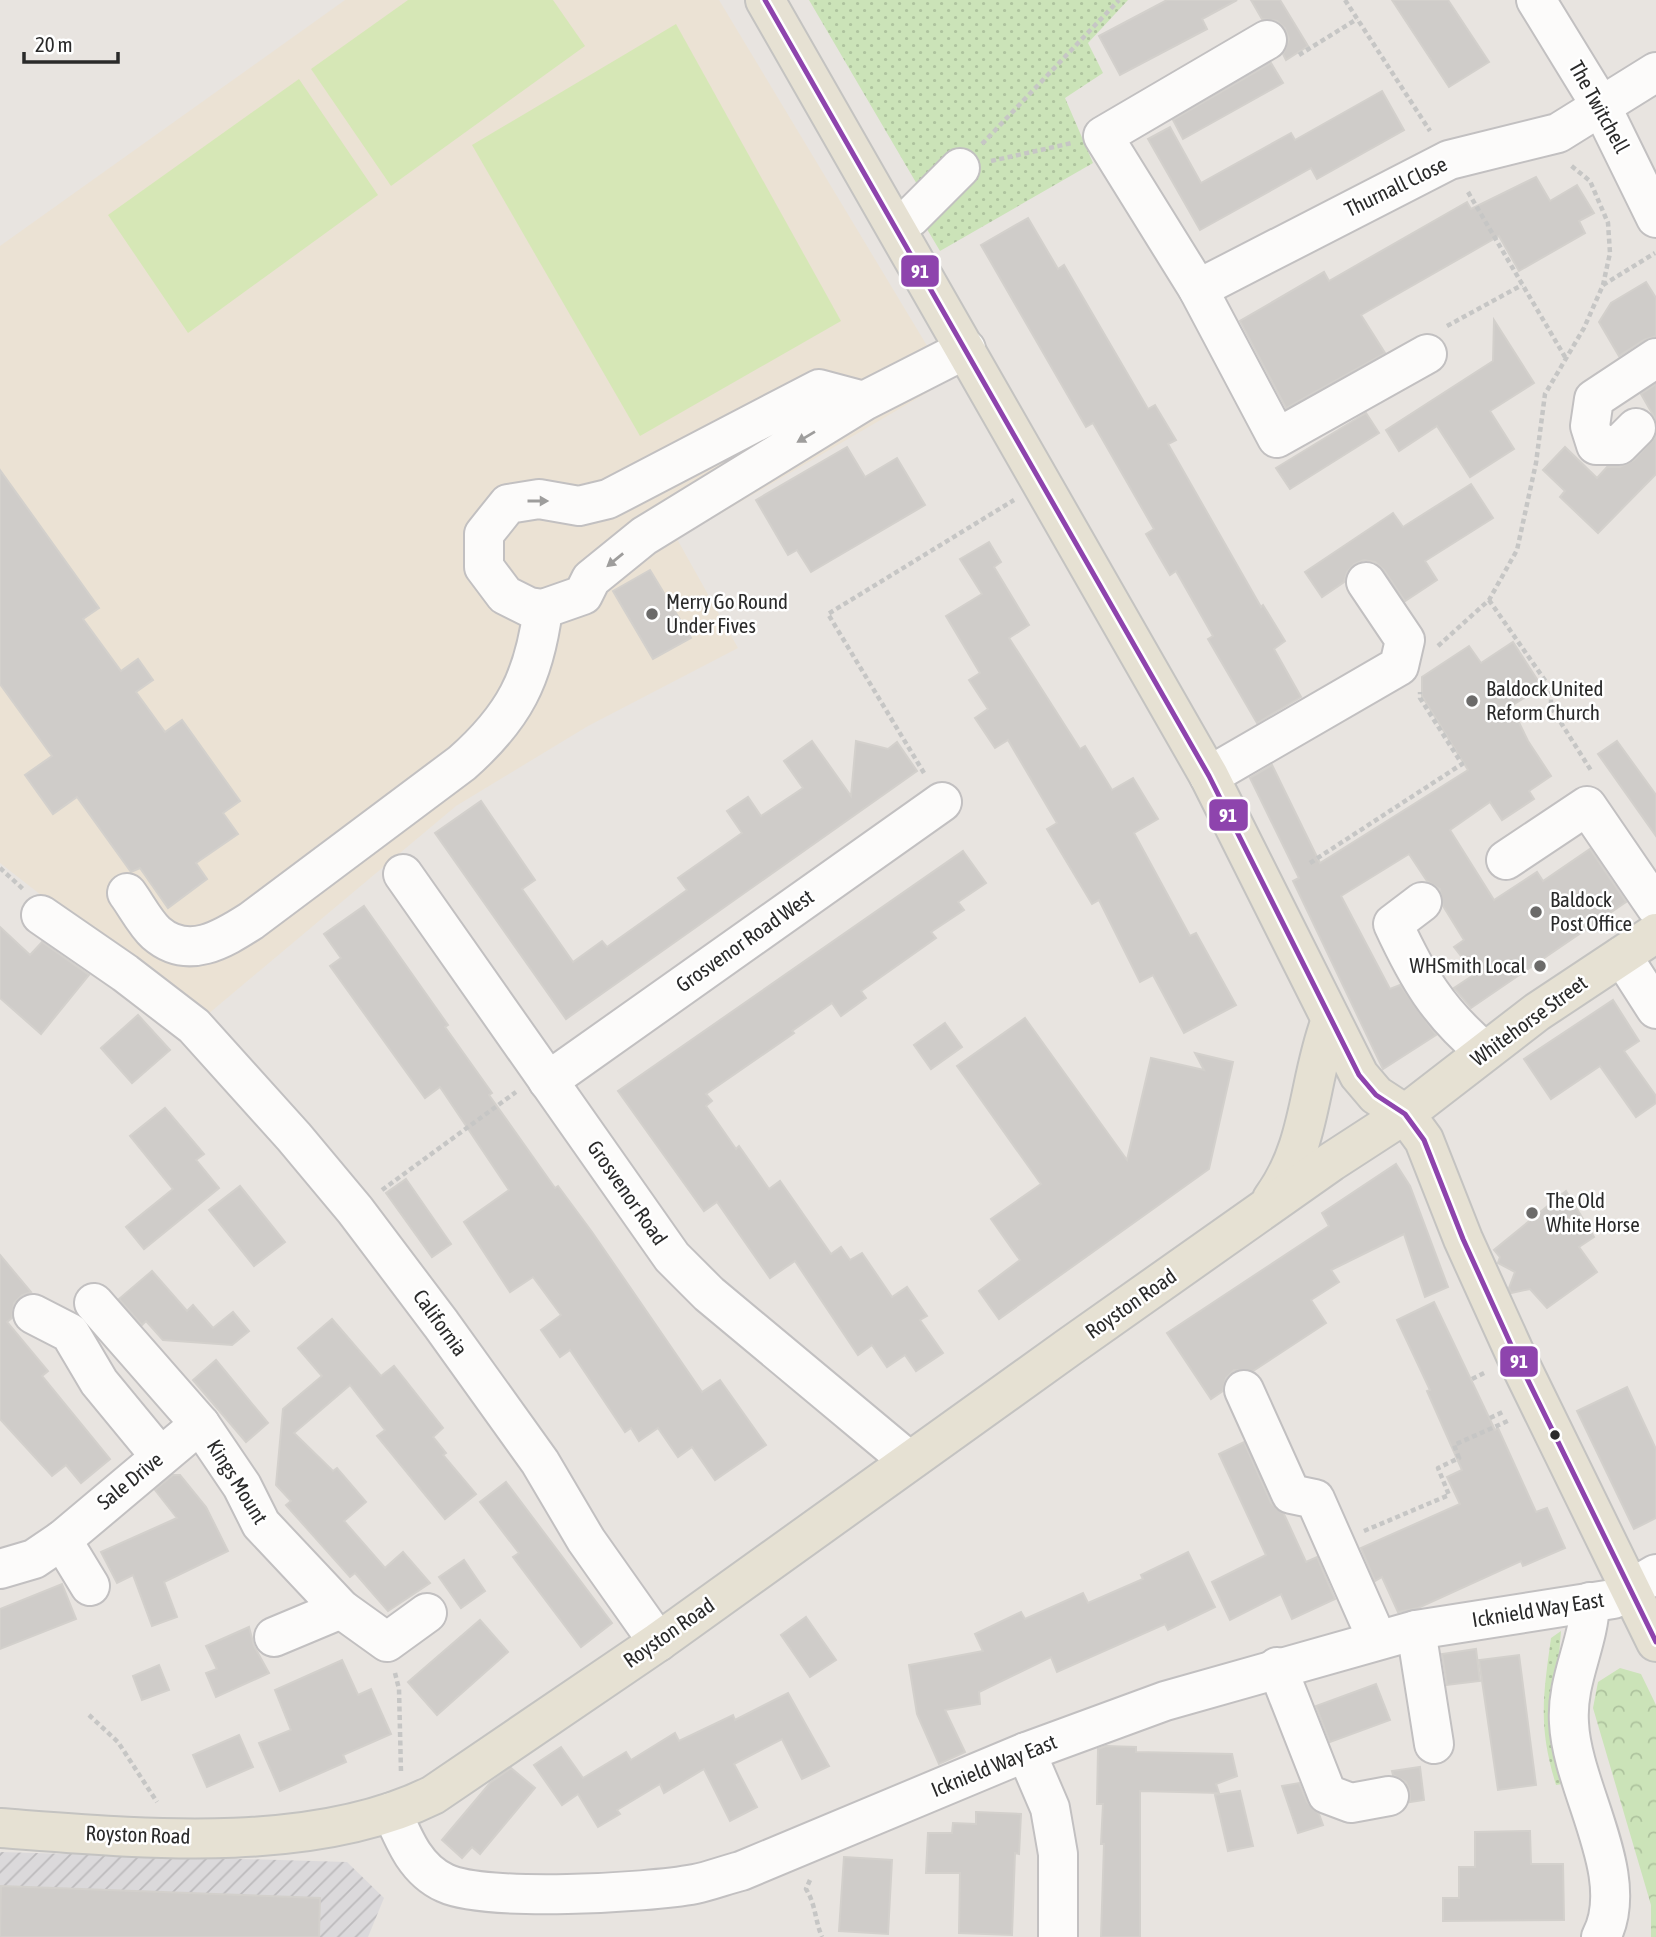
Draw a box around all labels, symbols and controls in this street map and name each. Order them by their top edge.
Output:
scale bar [24,21,119,65]
text: 20 m [35,32,73,56]
street label: The Twitchell [1565,56,1635,157]
street label: Thurnall Close [1340,151,1451,221]
line badge: 91 [900,254,940,288]
text: 91 [911,260,929,282]
one-way arrow [797,431,816,443]
one-way arrow [527,495,549,507]
one-way arrow [606,552,624,568]
place label: Merry Go Round Under Fives [666,589,788,637]
marker: Merry Go Round Under Fives [644,606,660,622]
place label: Baldock United Reform Church [1486,676,1603,724]
marker: Baldock United Reform Church [1464,693,1480,709]
line badge: 91 [1208,798,1249,832]
text: 91 [1219,804,1237,826]
street label: Grosvenor Road West [671,884,818,997]
place label: Baldock Post Office [1550,887,1632,935]
marker: Baldock Post Office [1528,904,1544,920]
place label: WHSmith Local [1410,953,1526,977]
marker: WHSmith Local [1532,958,1548,974]
street label: Whitehorse Street [1466,970,1591,1070]
street label: Grosvenor Road [583,1136,673,1249]
place label: The Old White Horse [1546,1188,1640,1236]
marker: The Old White Horse [1524,1205,1540,1221]
street label: Royston Road [1080,1263,1180,1343]
street label: California [409,1285,473,1360]
line badge: 91 [1499,1345,1539,1378]
text: 91 [1510,1350,1528,1372]
unlabelled marker [1548,1428,1562,1442]
street label: Kings Mount [203,1435,273,1528]
street label: Sale Drive [92,1447,167,1514]
street label: Icknield Way East [1470,1587,1605,1631]
street label: Royston Road [618,1592,718,1672]
street label: Icknield Way East [927,1729,1060,1801]
street label: Royston Road [85,1820,191,1848]

